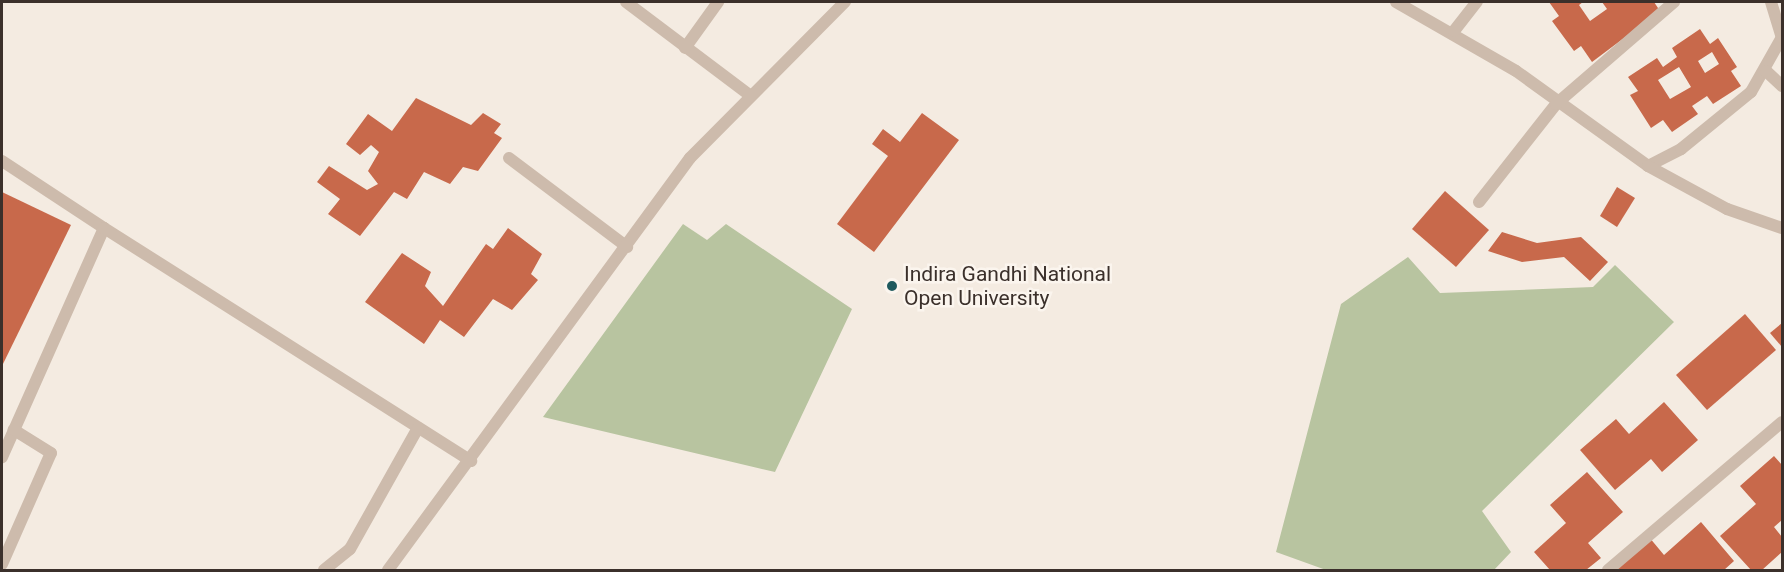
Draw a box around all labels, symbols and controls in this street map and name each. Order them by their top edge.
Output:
place label: Indira Gandhi National Open University [904,261,1111,311]
marker: Indira Gandhi National Open University [885,279,899,293]

